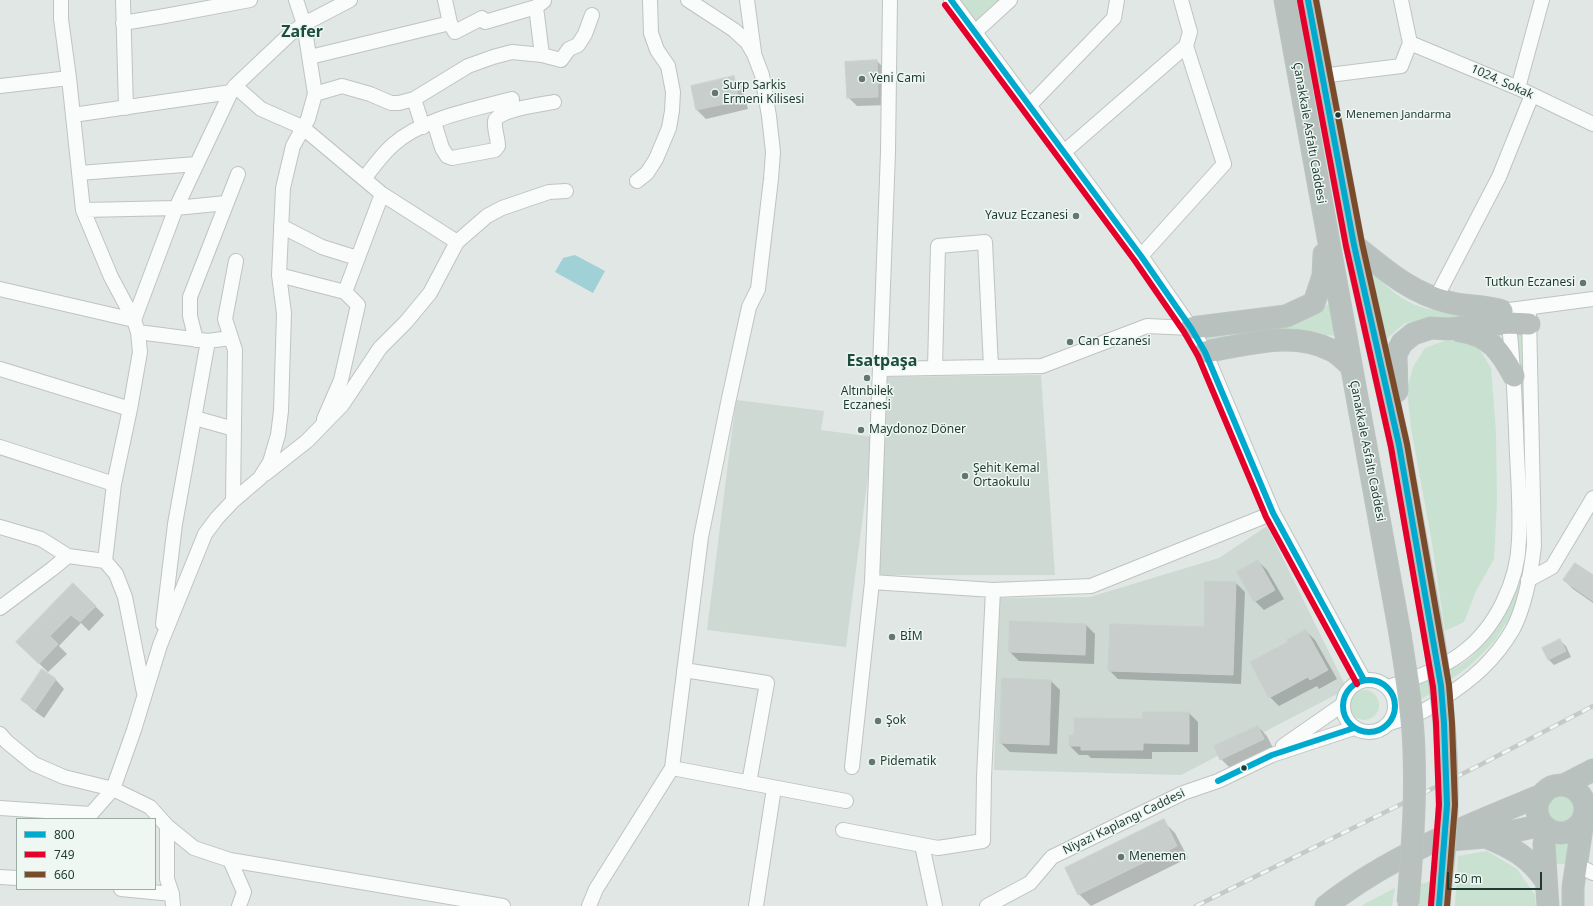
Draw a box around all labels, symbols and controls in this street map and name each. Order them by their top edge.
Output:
district label: Zafer [281,22,323,42]
street label: Çanakkale Asfaltı Caddesi [1289,61,1329,205]
street label: 1024. Sokak [1468,62,1536,102]
place label: Yeni Cami [870,72,925,86]
marker: Yeni Cami [857,74,867,84]
place label: Surp Sarkis Ermeni Kilisesi [723,79,804,107]
marker: Surp Sarkis Ermeni Kilisesi [710,88,720,98]
place label: Menemen Jandarma [1346,108,1451,122]
marker: Menemen Jandarma [1333,110,1343,120]
place label: Yavuz Eczanesi [985,209,1068,223]
marker: Yavuz Eczanesi [1071,211,1081,221]
place label: Tutkun Eczanesi [1485,276,1575,290]
marker: Tutkun Eczanesi [1578,278,1588,288]
place label: Can Eczanesi [1078,335,1151,349]
marker: Can Eczanesi [1065,337,1075,347]
district label: Esatpaşa [847,351,917,371]
marker: Altınbilek Eczanesi [862,373,872,383]
street label: Çanakkale Asfaltı Caddesi [1346,379,1388,523]
place label: Altınbilek Eczanesi [841,385,893,413]
place label: Maydonoz Döner [869,423,966,437]
marker: Maydonoz Döner [856,425,866,435]
place label: Şehit Kemal Ortaokulu [973,462,1040,490]
marker: Şehit Kemal Ortaokulu [960,471,970,481]
place label: BİM [900,630,923,644]
marker: BİM [887,632,897,642]
place label: Şok [886,714,906,728]
marker: Şok [873,716,883,726]
place label: Pidematik [880,755,936,769]
marker: Pidematik [867,757,877,767]
unlabelled marker [1239,763,1249,773]
street label: Niyazi Kaplangı Caddesi [1061,786,1187,858]
legend [16,818,156,890]
text: 800 [54,826,75,843]
text: 749 [54,846,75,863]
place label: Menemen [1129,850,1186,864]
marker: Menemen [1116,852,1126,862]
scale bar [1449,864,1544,890]
text: 660 [54,866,75,883]
text: 50 m [1454,870,1482,887]

